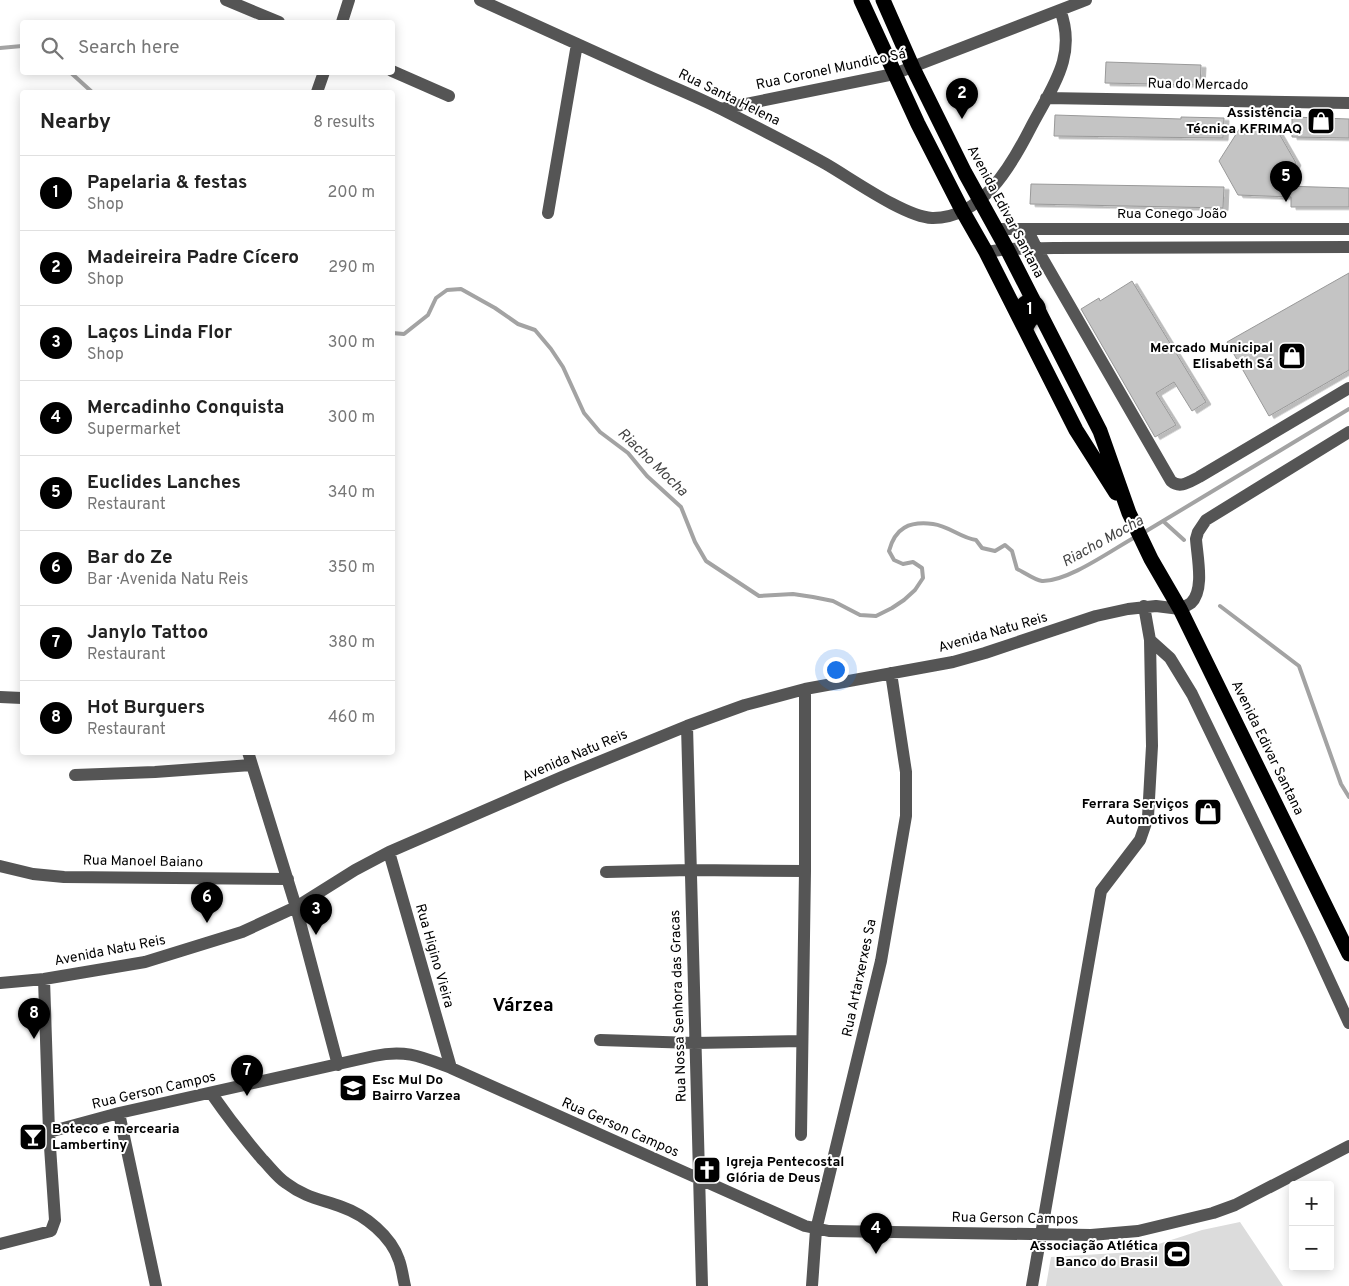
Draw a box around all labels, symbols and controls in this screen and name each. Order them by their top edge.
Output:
search box [20,20,395,75]
icon: search [38,34,66,62]
text: Search here [78,36,180,60]
street label: Rua Coronel Mundico Sá [755,46,907,94]
street label: Rua Santa Helena [675,66,783,130]
street label: Rua do Mercado [1147,76,1249,94]
pin: 2 [946,78,978,119]
place label: Assistência Técnica KFRIMAQ [1186,105,1302,138]
shop icon: Assistência Técnica KFRIMAQ [1306,106,1336,136]
text: Nearby [40,109,111,136]
text: 8 results [313,113,375,133]
street label: Avenida Edivar Santana [963,143,1047,281]
pin: 5 [1270,161,1302,202]
text: Papelaria & festas [87,171,247,195]
text: 1 [53,183,59,203]
text: 200 m [327,183,375,203]
text: Shop [87,195,124,215]
street label: Rua Conego João [1117,206,1227,223]
text: Madeireira Padre Cícero [87,246,299,270]
text: 2 [51,258,61,278]
text: 290 m [328,258,375,278]
text: Shop [87,270,124,290]
pin: 1 [1014,294,1046,335]
text: Laços Linda Flor [87,321,232,345]
text: 3 [51,333,61,353]
text: 300 m [328,333,375,353]
place label: Mercado Municipal Elisabeth Sá [1150,340,1273,373]
shop icon: Mercado Municipal Elisabeth Sá [1277,341,1307,371]
text: Shop [87,345,124,365]
text: Mercadinho Conquista [87,396,284,420]
text: 4 [51,408,61,428]
text: 300 m [328,408,375,428]
text: Supermarket [87,420,181,440]
water label: Riacho Mocha [613,425,691,501]
text: Euclides Lanches [87,471,241,495]
text: 5 [51,483,61,503]
text: 340 m [328,483,375,503]
text: Restaurant [87,495,166,515]
water label: Riacho Mocha [1059,512,1147,572]
text: Bar do Ze [87,546,172,570]
text: 6 [51,558,61,578]
text: 350 m [328,558,375,578]
text: Bar · Avenida Natu Reis [87,570,248,590]
street label: Avenida Natu Reis [936,609,1050,657]
text: Janylo Tattoo [87,621,208,645]
text: 7 [52,633,60,653]
text: 380 m [328,633,375,653]
text: Restaurant [87,645,166,665]
your location [823,657,849,683]
street label: Avenida Edivar Santana [1227,678,1307,818]
text: Hot Burguers [87,696,205,720]
text: 8 [51,708,61,728]
text: 460 m [328,708,375,728]
text: Restaurant [87,720,166,740]
street label: Avenida Natu Reis [520,726,630,786]
place label: Ferrara Serviços Automotivos [1082,796,1189,829]
shop icon: Ferrara Serviços Automotivos [1193,797,1223,827]
street label: Rua Manoel Baiano [83,852,204,872]
pin: 6 [191,882,223,923]
pin: 3 [300,894,332,935]
street label: Rua Higino Vieira [411,902,457,1010]
street label: Rua Nossa Senhora das Gracas [667,909,691,1103]
street label: Rua Artarxerxes Sa [839,918,881,1038]
street label: Avenida Natu Reis [53,932,167,970]
district label: Várzea [492,994,554,1018]
pin: 8 [18,998,50,1039]
pin: 7 [231,1055,263,1096]
street label: Rua Gerson Campos [90,1068,218,1114]
place label: Esc Mul Do Bairro Varzea [372,1072,461,1105]
school or university icon: Esc Mul Do Bairro Varzea [338,1073,368,1103]
street label: Rua Gerson Campos [559,1094,681,1162]
place label: Boteco e mercearia Lambertiny [52,1121,180,1154]
bar icon: Boteco e mercearia Lambertiny [18,1122,48,1152]
place label: Igreja Pentecostal Glória de Deus [726,1154,844,1187]
church icon: Igreja Pentecostal Glória de Deus [692,1155,722,1185]
map controls [1289,1181,1334,1271]
button: + [1289,1181,1334,1226]
street label: Rua Gerson Campos [952,1209,1078,1229]
pin: 4 [860,1213,892,1254]
button: − [1289,1226,1334,1271]
place label: Associação Atlética Banco do Brasil [1029,1238,1158,1271]
sports icon: Associação Atlética Banco do Brasil [1162,1239,1192,1269]

